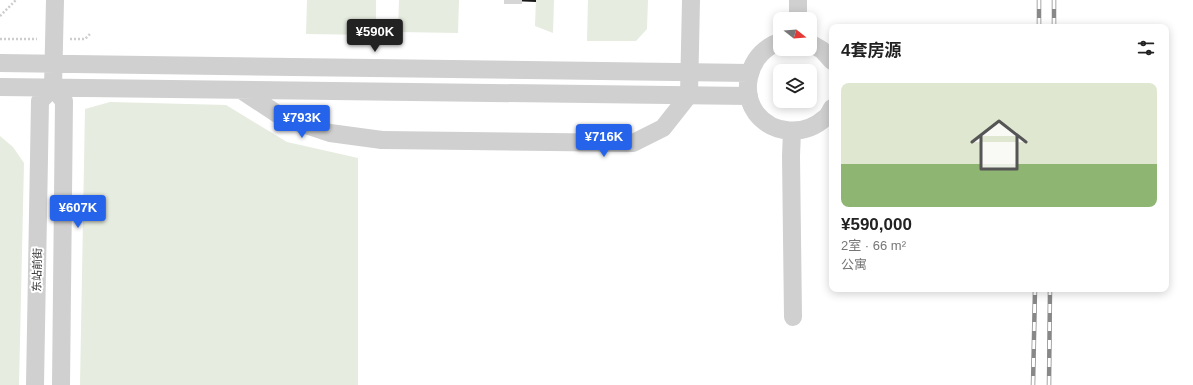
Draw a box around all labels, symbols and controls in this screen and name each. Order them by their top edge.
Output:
north arrow [773,12,817,56]
map controls [773,12,817,108]
pin: ¥590K [347,19,403,53]
text: ¥590K [356,24,394,39]
icon: filters [1135,37,1157,59]
text: 4套房源 [841,41,901,60]
button: layers [773,64,817,108]
pin: ¥793K [274,105,330,139]
icon: home [963,109,1035,181]
text: ¥793K [283,110,321,125]
pin: ¥716K [576,124,632,158]
text: ¥716K [585,129,623,144]
pin: ¥607K [50,195,106,229]
text: ¥607K [59,200,97,215]
text: ¥590,000 [841,215,912,234]
text: 2室 · 66 m² [841,238,906,253]
street label: 东站前街 [31,248,43,292]
text: 公寓 [841,257,867,272]

